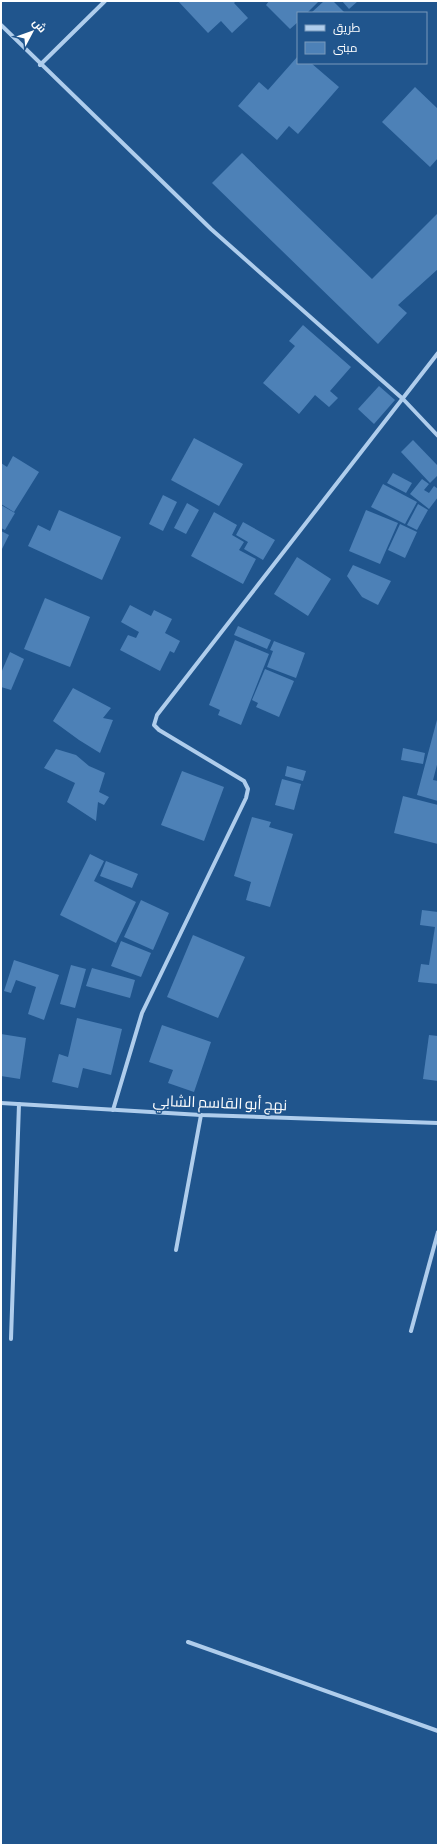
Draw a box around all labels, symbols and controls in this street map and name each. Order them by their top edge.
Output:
north arrow [12,12,52,52]
legend [297,12,427,64]
text: ش [30,17,48,35]
text: طريق [333,22,361,35]
text: مبنى [333,42,358,55]
street label: نهج أبو القاسم الشابي [152,1091,288,1117]

